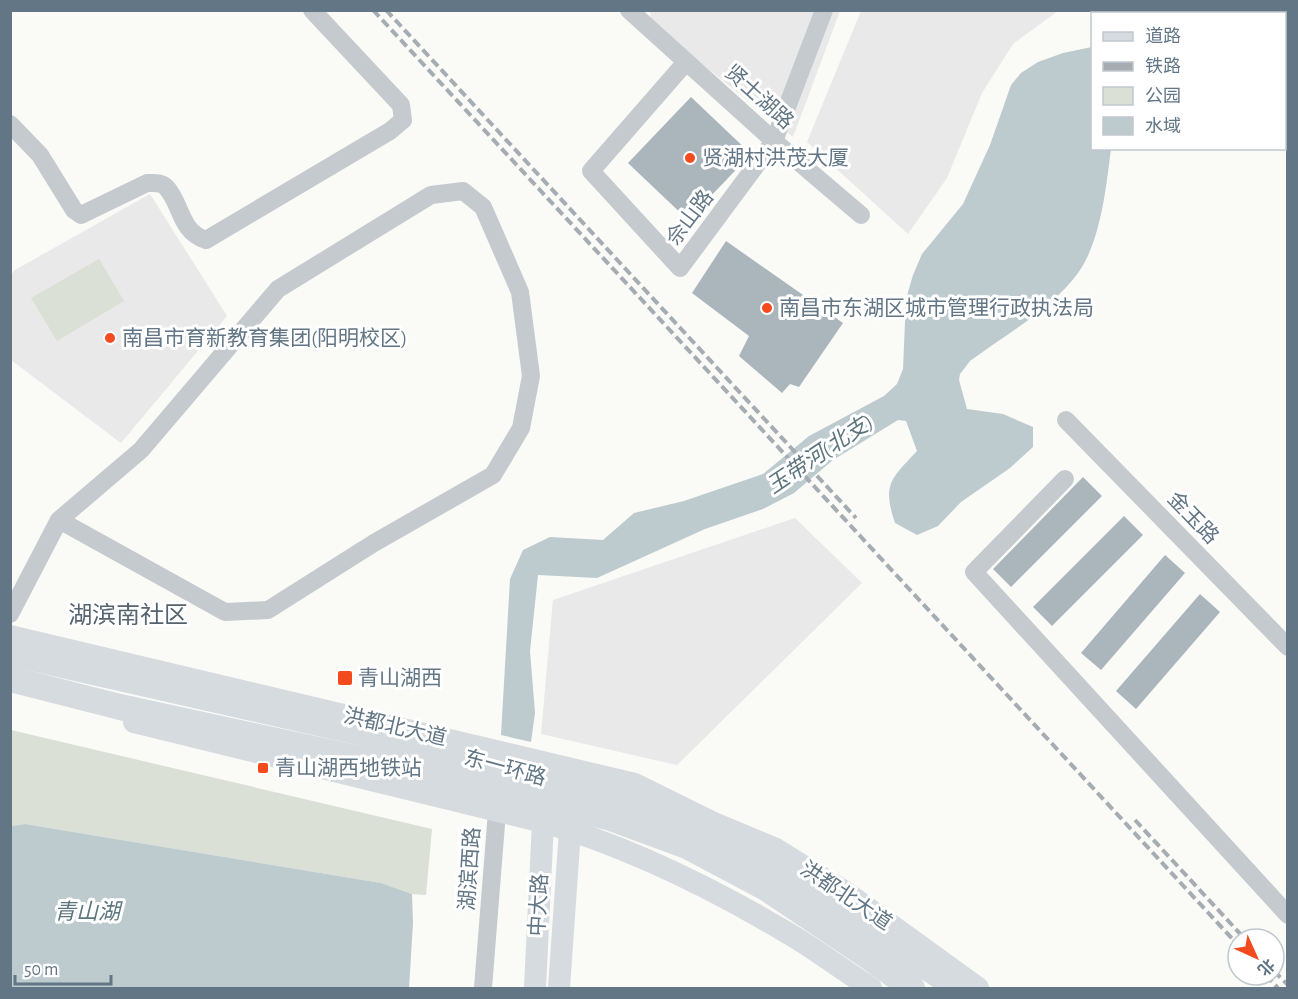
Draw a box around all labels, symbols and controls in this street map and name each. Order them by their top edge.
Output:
legend [1091,12,1286,150]
text: 道路 [1145,26,1181,46]
text: 铁路 [1145,56,1181,76]
street label: 贤士湖路 [721,60,798,133]
text: 公园 [1145,87,1181,106]
text: 水域 [1145,117,1181,136]
place label: 贤湖村洪茂大厦 [702,147,849,169]
marker: 贤湖村洪茂大厦 [683,151,697,165]
street label: 佘山路 [662,186,717,249]
place label: 南昌市东湖区城市管理行政执法局 [779,297,1094,319]
marker: 南昌市东湖区城市管理行政执法局 [760,301,774,315]
place label: 南昌市育新教育集团(阳明校区) [122,327,407,349]
marker: 南昌市育新教育集团(阳明校区) [103,331,117,345]
water label: 玉带河(北支) [762,410,877,498]
street label: 金玉路 [1164,487,1223,548]
district label: 湖滨南社区 [68,602,188,628]
place label: 青山湖西 [358,667,442,689]
marker: 青山湖西 [336,669,354,687]
street label: 洪都北大道 [341,704,449,749]
street label: 东一环路 [462,746,549,789]
place label: 青山湖西地铁站 [275,757,422,779]
marker: 青山湖西地铁站 [256,761,270,775]
street label: 湖滨西路 [456,826,483,912]
street label: 洪都北大道 [797,857,896,934]
street label: 中大路 [526,873,551,937]
water label: 青山湖 [54,900,123,923]
north arrow [1226,927,1286,987]
scale bar [15,948,111,986]
text: 北 [1255,956,1278,979]
text: 50 m [24,961,58,979]

